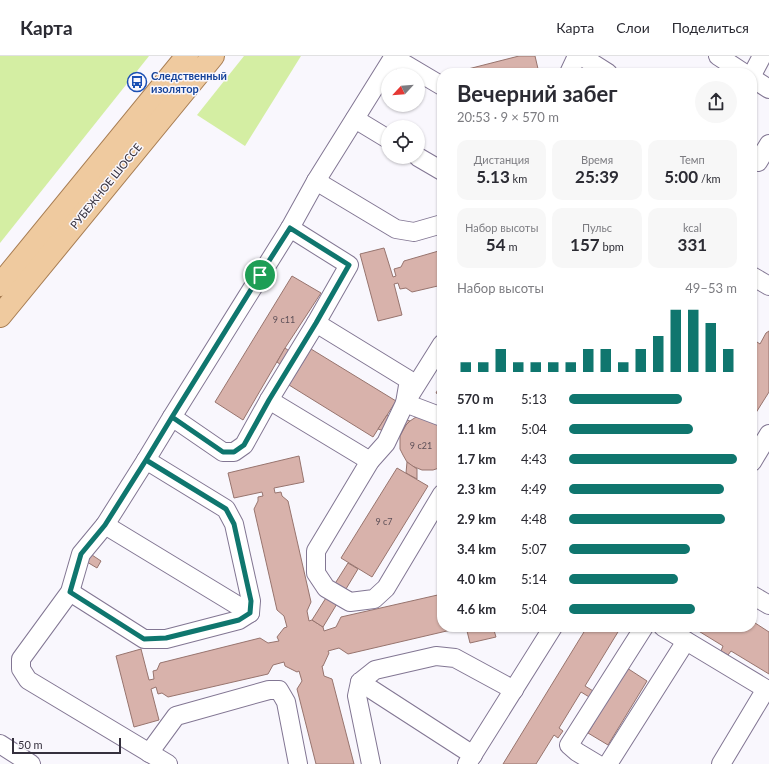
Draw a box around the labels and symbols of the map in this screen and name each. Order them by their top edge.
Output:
north arrow [381,68,425,112]
place label: Следственный изолятор [151,69,227,95]
bus stop icon: Следственный изолятор [126,71,148,93]
street label: РУБЕЖНОЕ ШОССЕ [67,140,144,231]
pin [243,258,277,292]
house number: 9 с11 [273,314,295,325]
house number: 9 с21 [410,440,432,451]
house number: 9 с7 [375,516,393,527]
scale bar [12,736,121,755]

